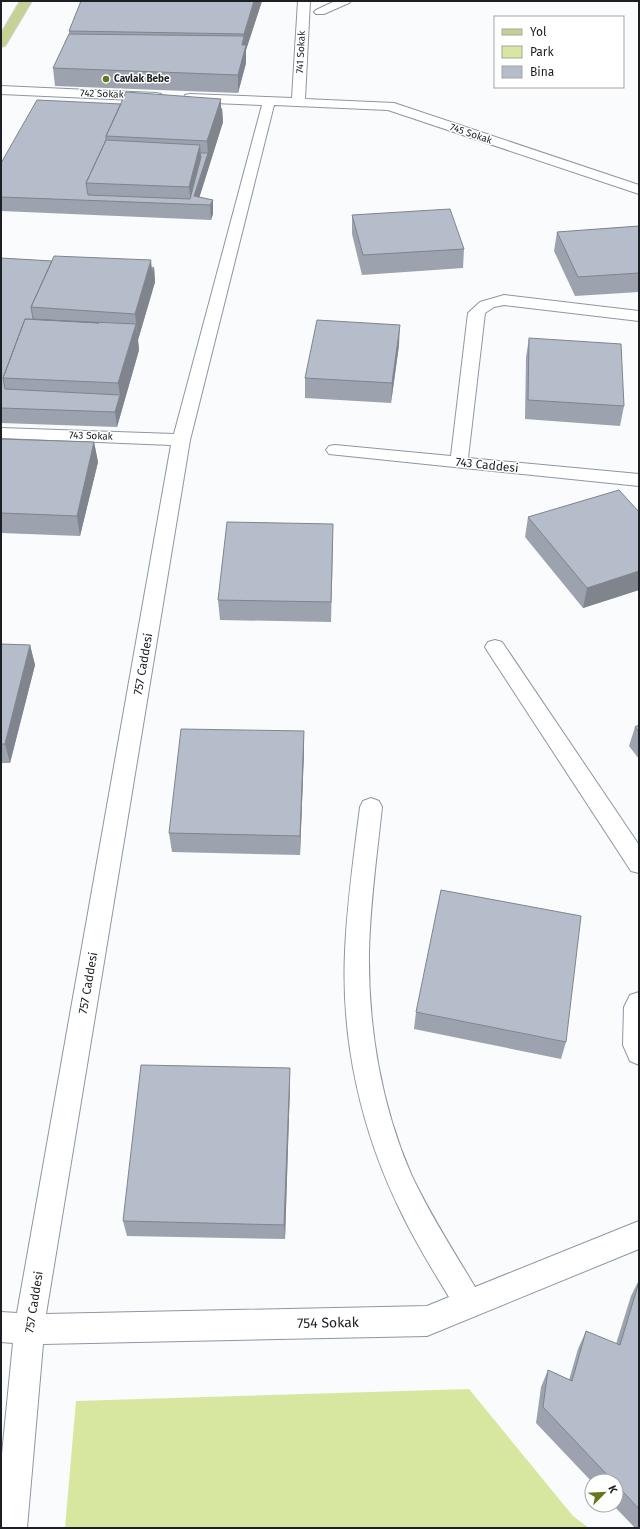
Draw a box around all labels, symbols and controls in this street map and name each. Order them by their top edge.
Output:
legend [494,16,624,88]
text: Yol [530,25,547,39]
street label: 741 Sokak [294,30,308,74]
text: Park [530,45,554,59]
text: Bina [530,65,554,79]
place label: Cavlak Bebe [114,73,170,85]
marker: Cavlak Bebe [101,74,111,84]
street label: 742 Sokak [80,87,125,101]
street label: 745 Sokak [448,121,494,147]
street label: 743 Sokak [69,429,114,443]
street label: 743 Caddesi [455,455,519,475]
street label: 757 Caddesi [131,632,155,696]
street label: 757 Caddesi [76,951,100,1015]
street label: 757 Caddesi [22,1270,46,1334]
street label: 754 Sokak [297,1314,360,1332]
north arrow [584,1473,624,1513]
text: K [605,1483,620,1496]

